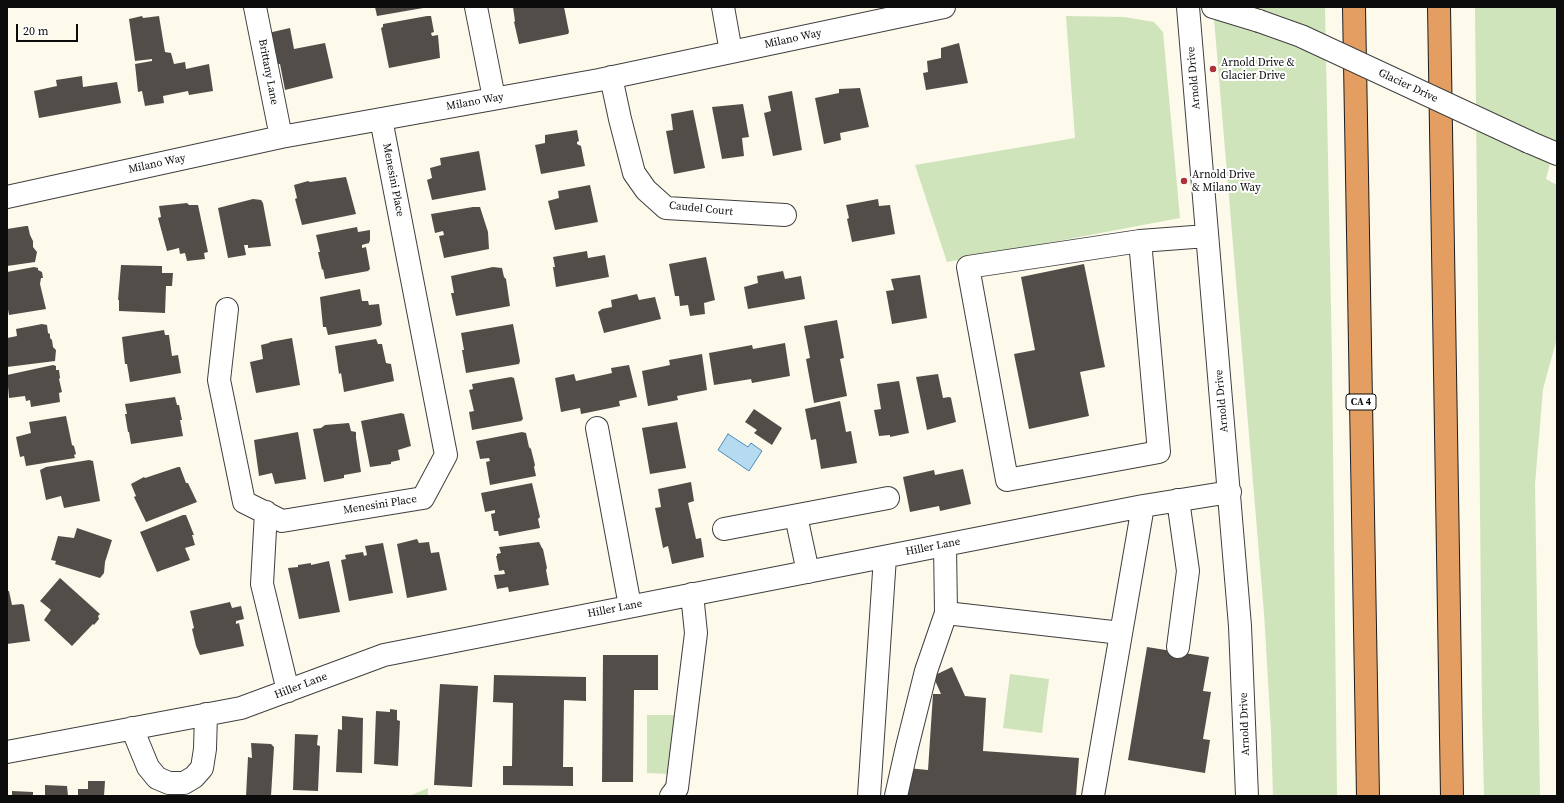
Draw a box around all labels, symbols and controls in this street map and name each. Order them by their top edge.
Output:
scale bar [18,16,80,42]
text: 20 m [23,23,49,39]
street label: Milano Way [763,27,823,51]
street label: Brittany Lane [255,38,281,106]
street label: Arnold Drive [1185,46,1203,110]
place label: Arnold Drive & Glacier Drive [1221,56,1295,82]
marker: Arnold Drive & Glacier Drive [1208,64,1218,74]
street label: Glacier Drive [1376,66,1440,106]
street label: Milano Way [445,90,505,114]
street label: Menesini Place [379,142,407,218]
street label: Milano Way [127,152,187,176]
place label: Arnold Drive & Milano Way [1192,168,1261,194]
marker: Arnold Drive & Milano Way [1179,176,1189,186]
street label: Caudel Court [668,199,734,219]
street label: Arnold Drive [1213,369,1231,433]
road number: CA 4 [1346,394,1376,410]
street label: Menesini Place [342,493,418,517]
street label: Hiller Lane [904,535,962,559]
street label: Hiller Lane [586,597,644,621]
street label: Hiller Lane [273,670,329,702]
street label: Arnold Drive [1237,692,1253,756]

